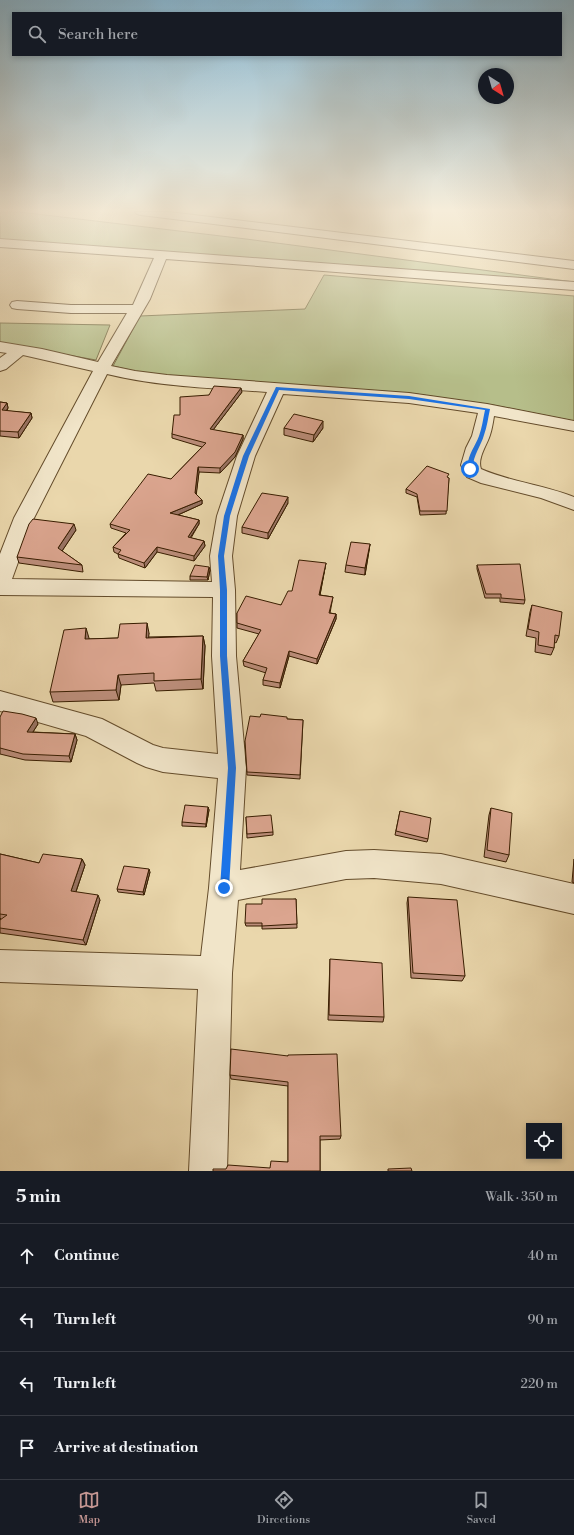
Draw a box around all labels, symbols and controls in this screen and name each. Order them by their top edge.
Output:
search box [12,12,562,56]
icon: search [26,23,48,45]
text: Search here [58,25,138,44]
north arrow [478,68,514,104]
route start [461,460,479,478]
route end [215,879,233,897]
map controls [526,1123,562,1159]
button: locate [526,1123,562,1159]
text: 5 min [16,1186,61,1208]
text: Walk · 350 m [485,1189,558,1205]
icon: ahead [16,1245,38,1267]
text: Continue [54,1246,119,1265]
text: 40 m [528,1248,558,1264]
icon: left [16,1309,38,1331]
text: Turn left [54,1310,116,1329]
text: 90 m [527,1312,558,1328]
icon: left [16,1373,38,1395]
text: Turn left [54,1374,116,1393]
text: 220 m [520,1376,558,1392]
icon: arrive [16,1437,38,1459]
text: Arrive at destination [54,1438,198,1457]
tab: Map [78,1489,100,1527]
tab: Directions [257,1489,310,1527]
tab: Saved [467,1489,496,1527]

